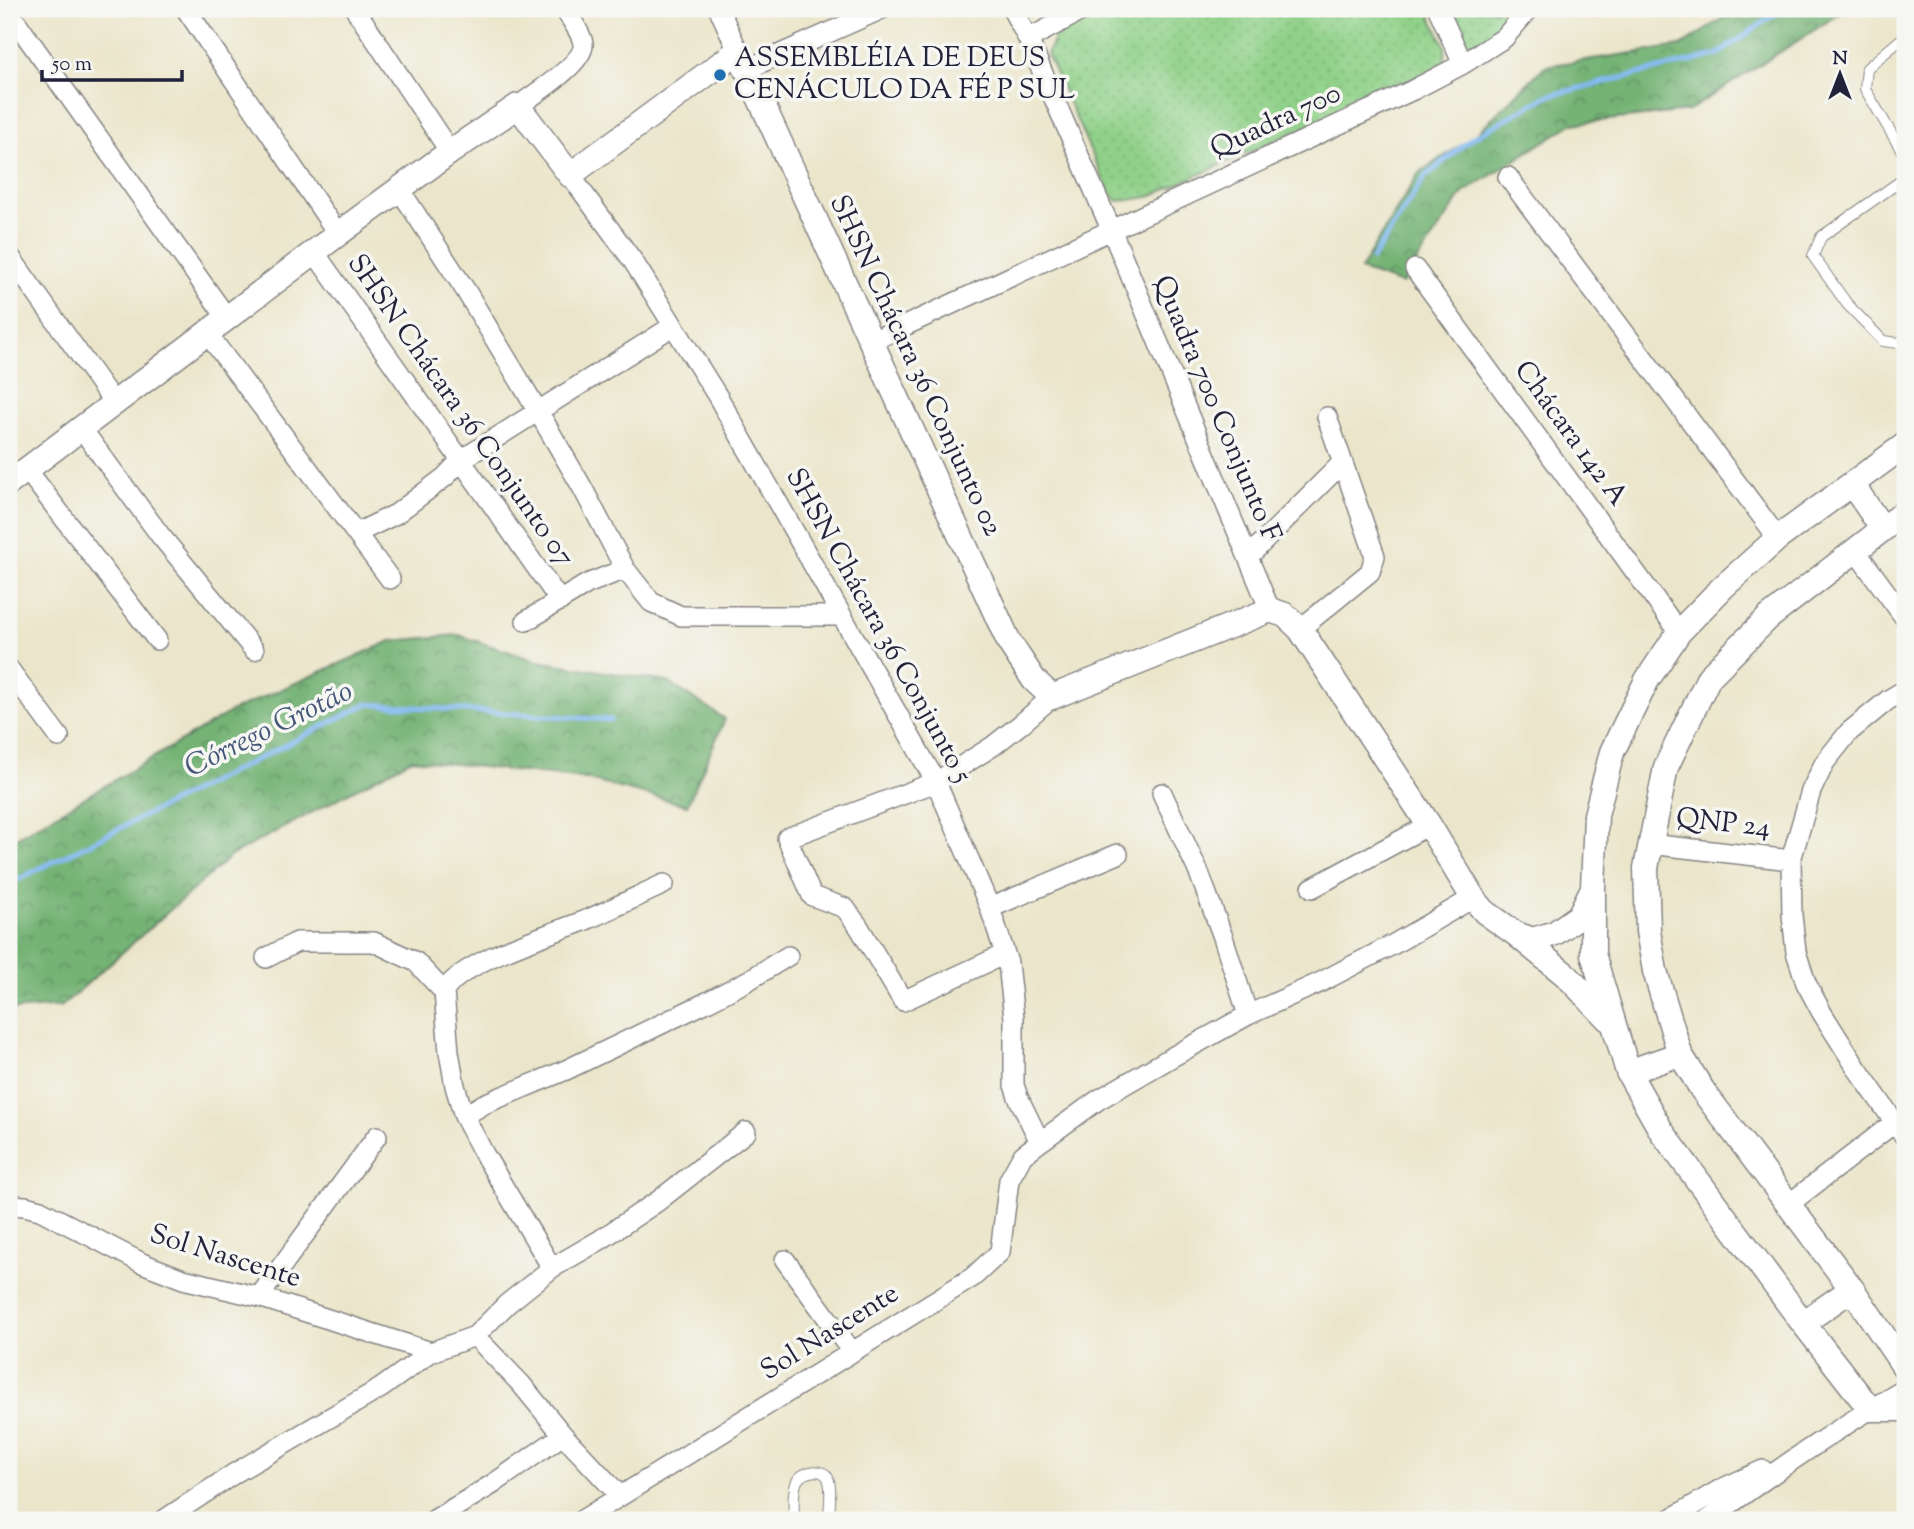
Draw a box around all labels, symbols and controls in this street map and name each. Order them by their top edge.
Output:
scale bar [42,38,182,82]
north arrow [1806,38,1876,108]
place label: ASSEMBLÉIA DE DEUS CENÁCULO DA FÉ P SUL [734,39,1075,111]
text: N [1832,46,1848,73]
text: 50 m [51,50,92,80]
marker: ASSEMBLÉIA DE DEUS CENÁCULO DA FÉ P SUL [712,67,728,83]
street label: Quadra 700 [1204,74,1348,170]
street label: SHSN Chácara 36 Conjunto 02 [818,189,1012,543]
street label: SHSN Chácara 36 Conjunto 07 [336,247,584,575]
street label: Quadra 700 Conjunto F [1142,270,1290,548]
street label: Chácara 142 A [1503,353,1637,515]
street label: SHSN Chácara 36 Conjunto 5 [775,461,982,791]
water label: Córrego Grotão [178,671,360,789]
street label: QNP 24 [1674,799,1772,849]
street label: Sol Nascente [144,1215,306,1299]
street label: Sol Nascente [753,1275,907,1391]

